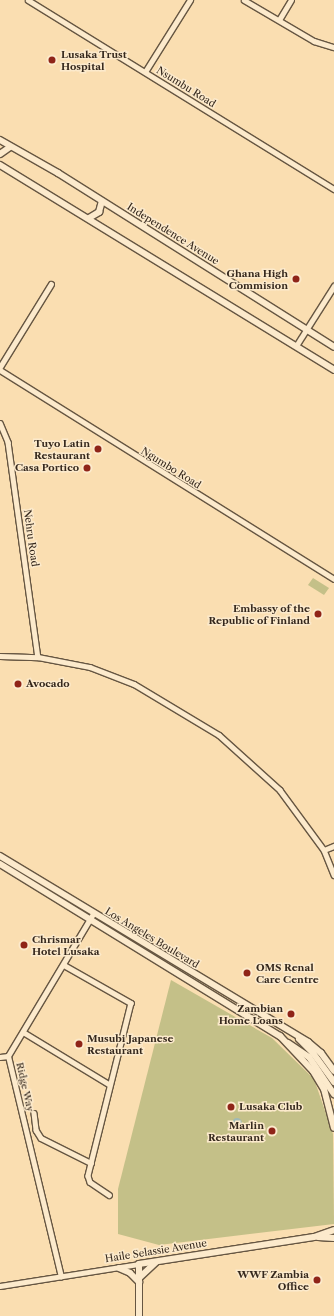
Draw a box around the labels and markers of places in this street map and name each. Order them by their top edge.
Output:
place label: Lusaka Trust Hospital [61,48,127,72]
marker: Lusaka Trust Hospital [46,54,58,66]
place label: Ghana High Commision [226,267,288,290]
marker: Ghana High Commision [291,274,301,284]
place label: Tuyo Latin Restaurant [34,437,90,460]
marker: Tuyo Latin Restaurant [93,444,103,454]
place label: Casa Portico [15,462,79,474]
marker: Casa Portico [82,463,92,473]
place label: Embassy of the Republic of Finland [208,602,310,626]
marker: Embassy of the Republic of Finland [313,609,323,619]
place label: Avocado [26,678,70,690]
marker: Avocado [13,679,23,689]
place label: Chrismar Hotel Lusaka [32,933,100,956]
marker: Chrismar Hotel Lusaka [19,940,29,950]
place label: OMS Renal Care Centre [256,961,319,984]
marker: OMS Renal Care Centre [241,967,253,979]
place label: Zambian Home Loans [219,1002,283,1026]
marker: Zambian Home Loans [286,1009,296,1019]
place label: Musubi Japanese Restaurant [87,1032,173,1056]
marker: Musubi Japanese Restaurant [74,1039,84,1049]
place label: Lusaka Club [239,1101,302,1113]
marker: Lusaka Club [226,1102,236,1112]
place label: Marlin Restaurant [208,1119,264,1142]
marker: Marlin Restaurant [267,1126,277,1136]
place label: WWF Zambia Office [237,1268,309,1292]
marker: WWF Zambia Office [312,1275,322,1285]

